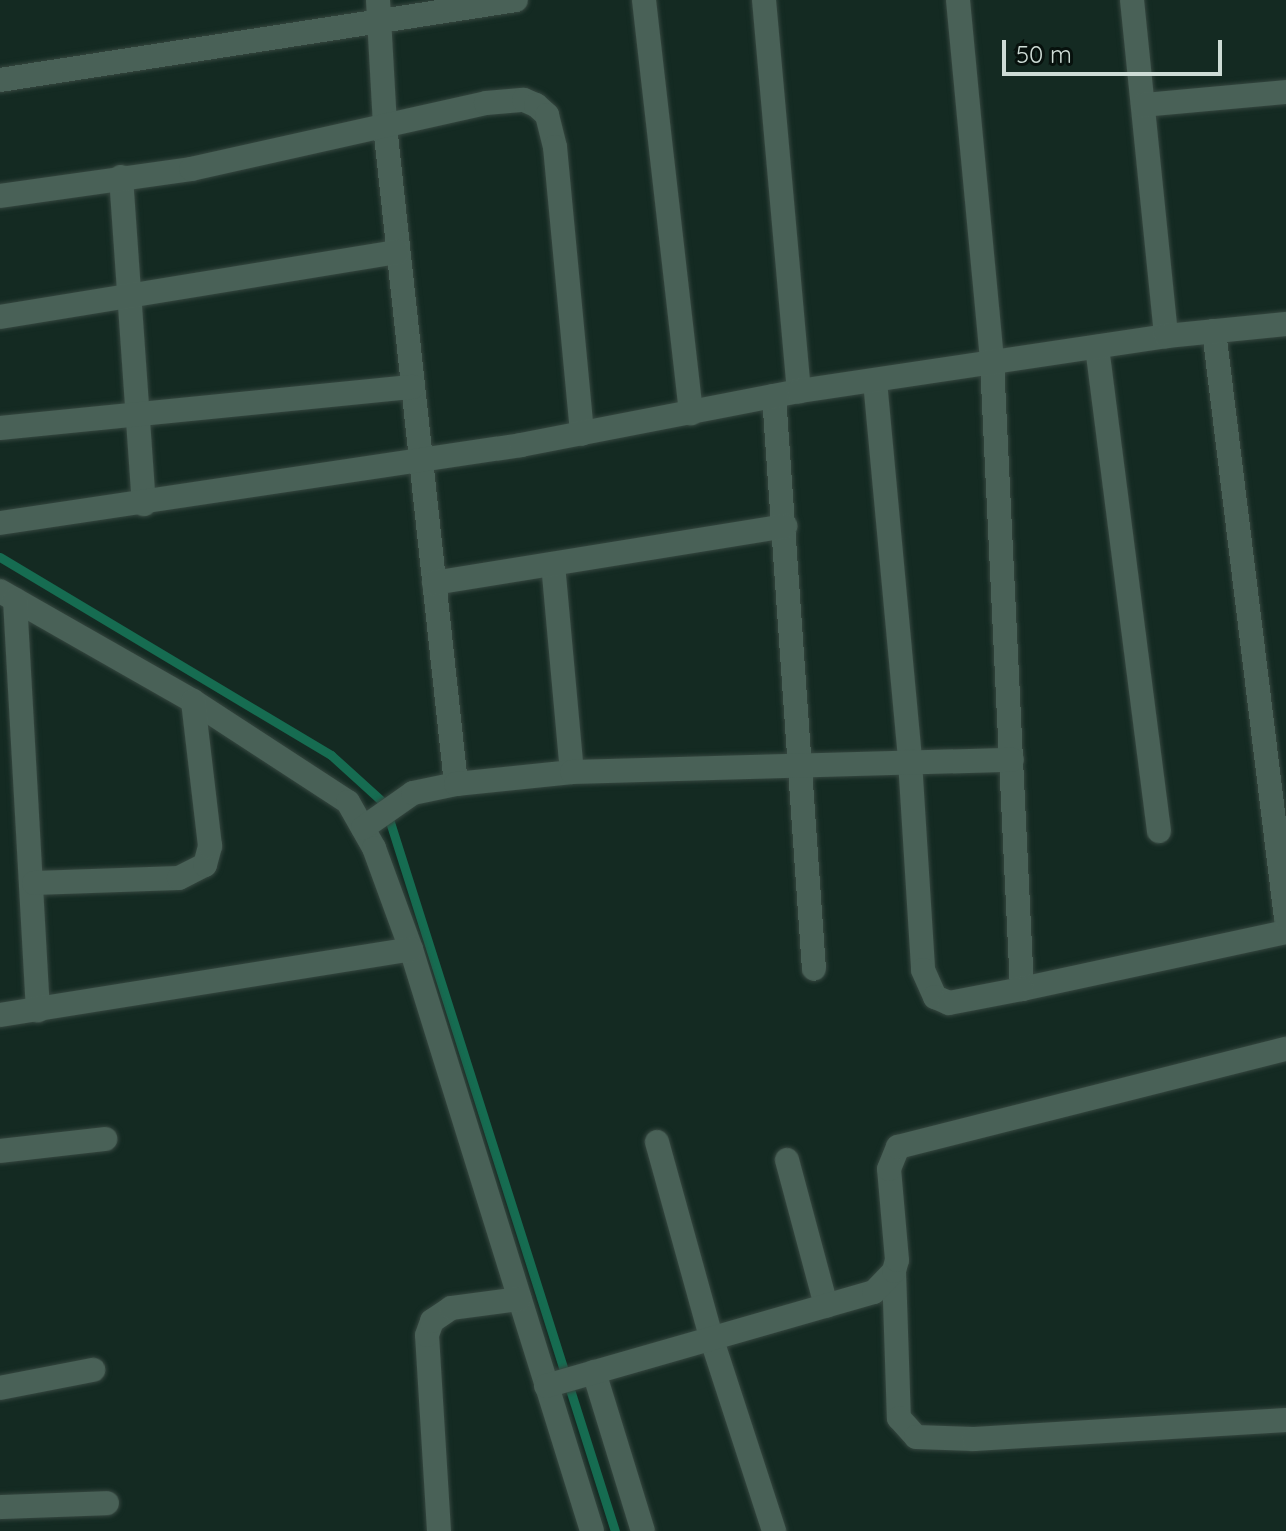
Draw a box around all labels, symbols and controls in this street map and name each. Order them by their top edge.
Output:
scale bar [1006,24,1226,74]
text: 50 m [1016,39,1072,69]

